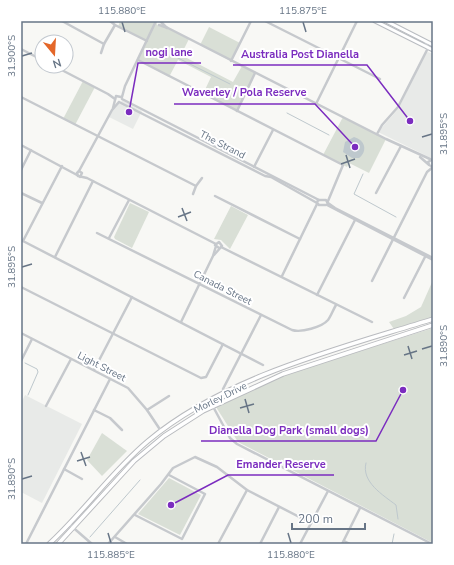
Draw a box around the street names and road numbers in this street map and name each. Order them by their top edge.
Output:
street label: The Strand [197,127,248,162]
street label: Canada Street [191,267,255,309]
street label: Light Street [75,349,129,385]
street label: Morley Drive [192,379,249,417]

